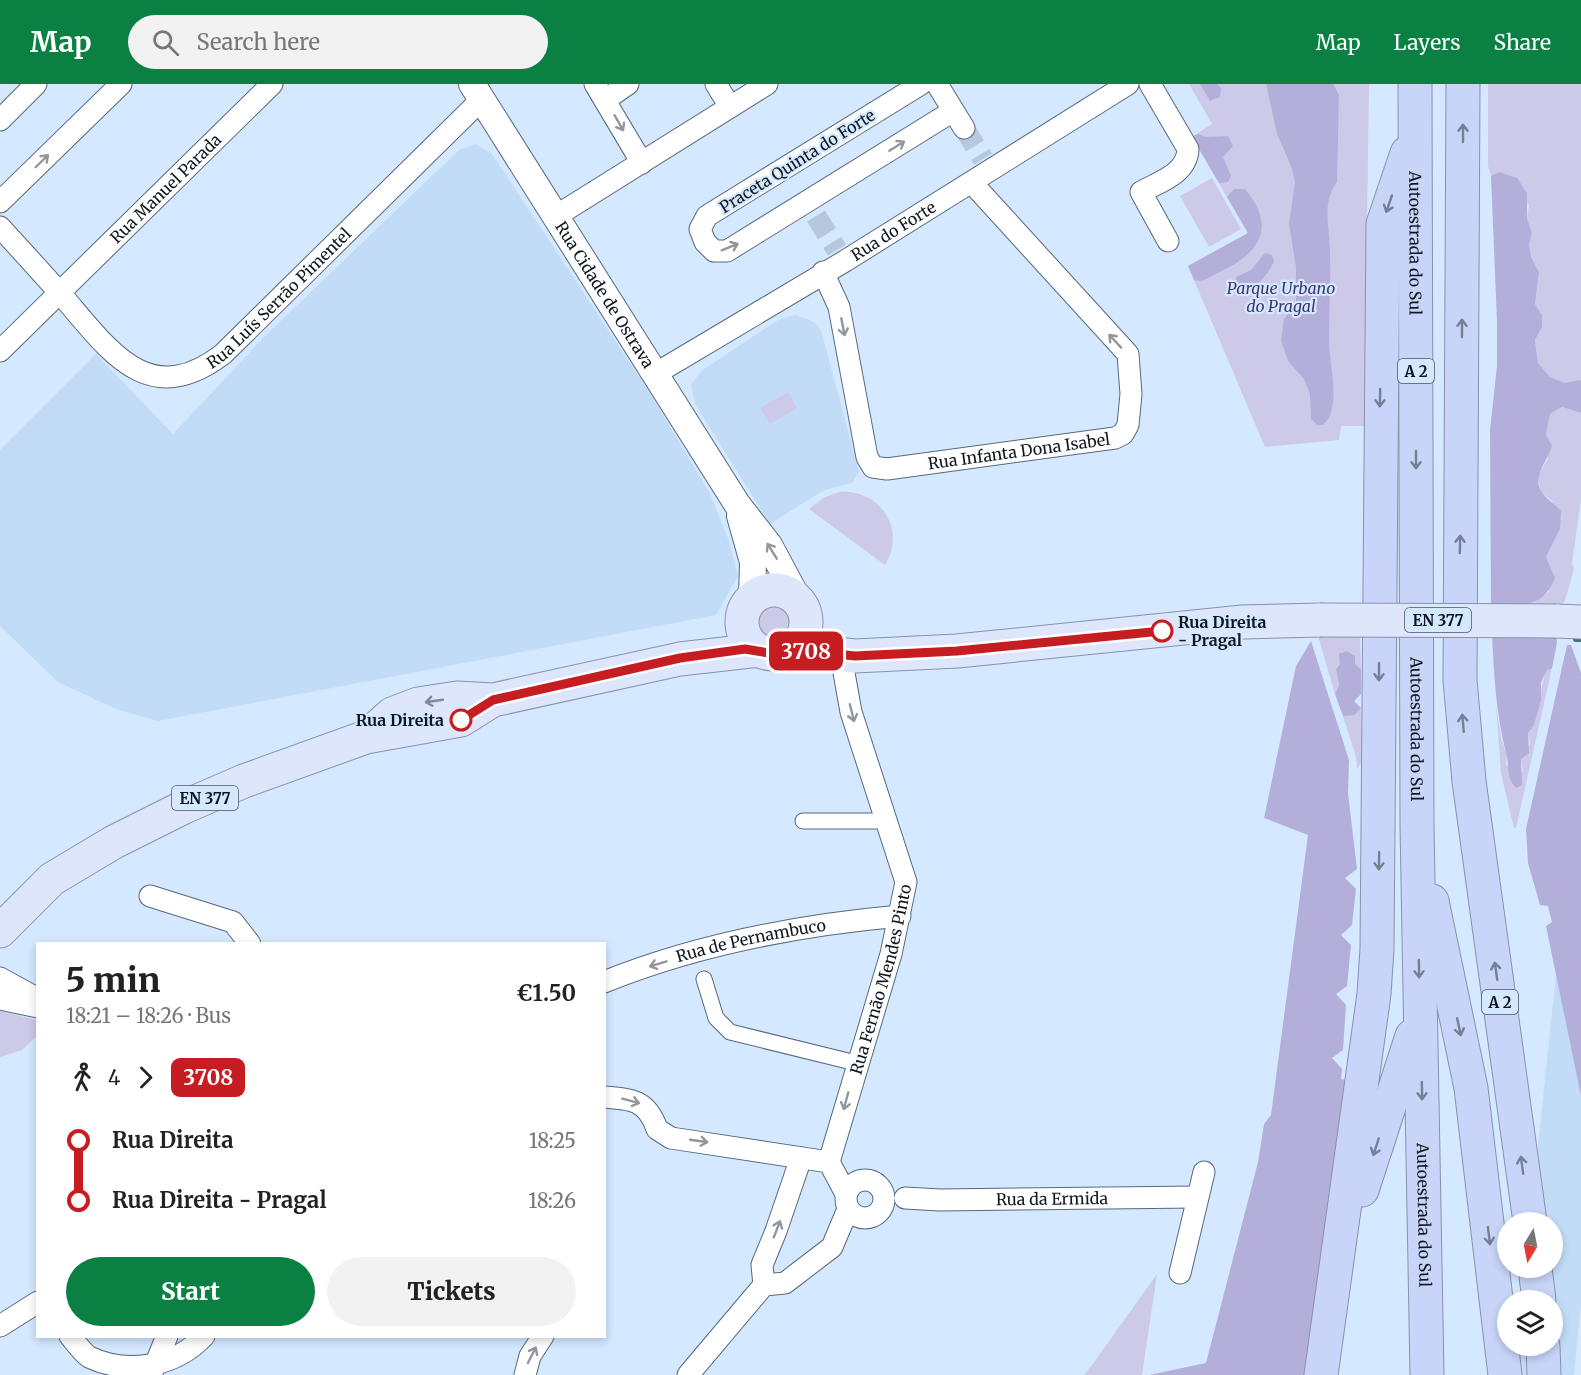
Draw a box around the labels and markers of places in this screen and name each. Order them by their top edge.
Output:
place label: Rua Direita - Pragal [1178,612,1266,650]
marker: Rua Direita - Pragal [1151,620,1173,642]
marker: Rua Direita [450,709,472,731]
place label: Rua Direita [356,710,444,730]

